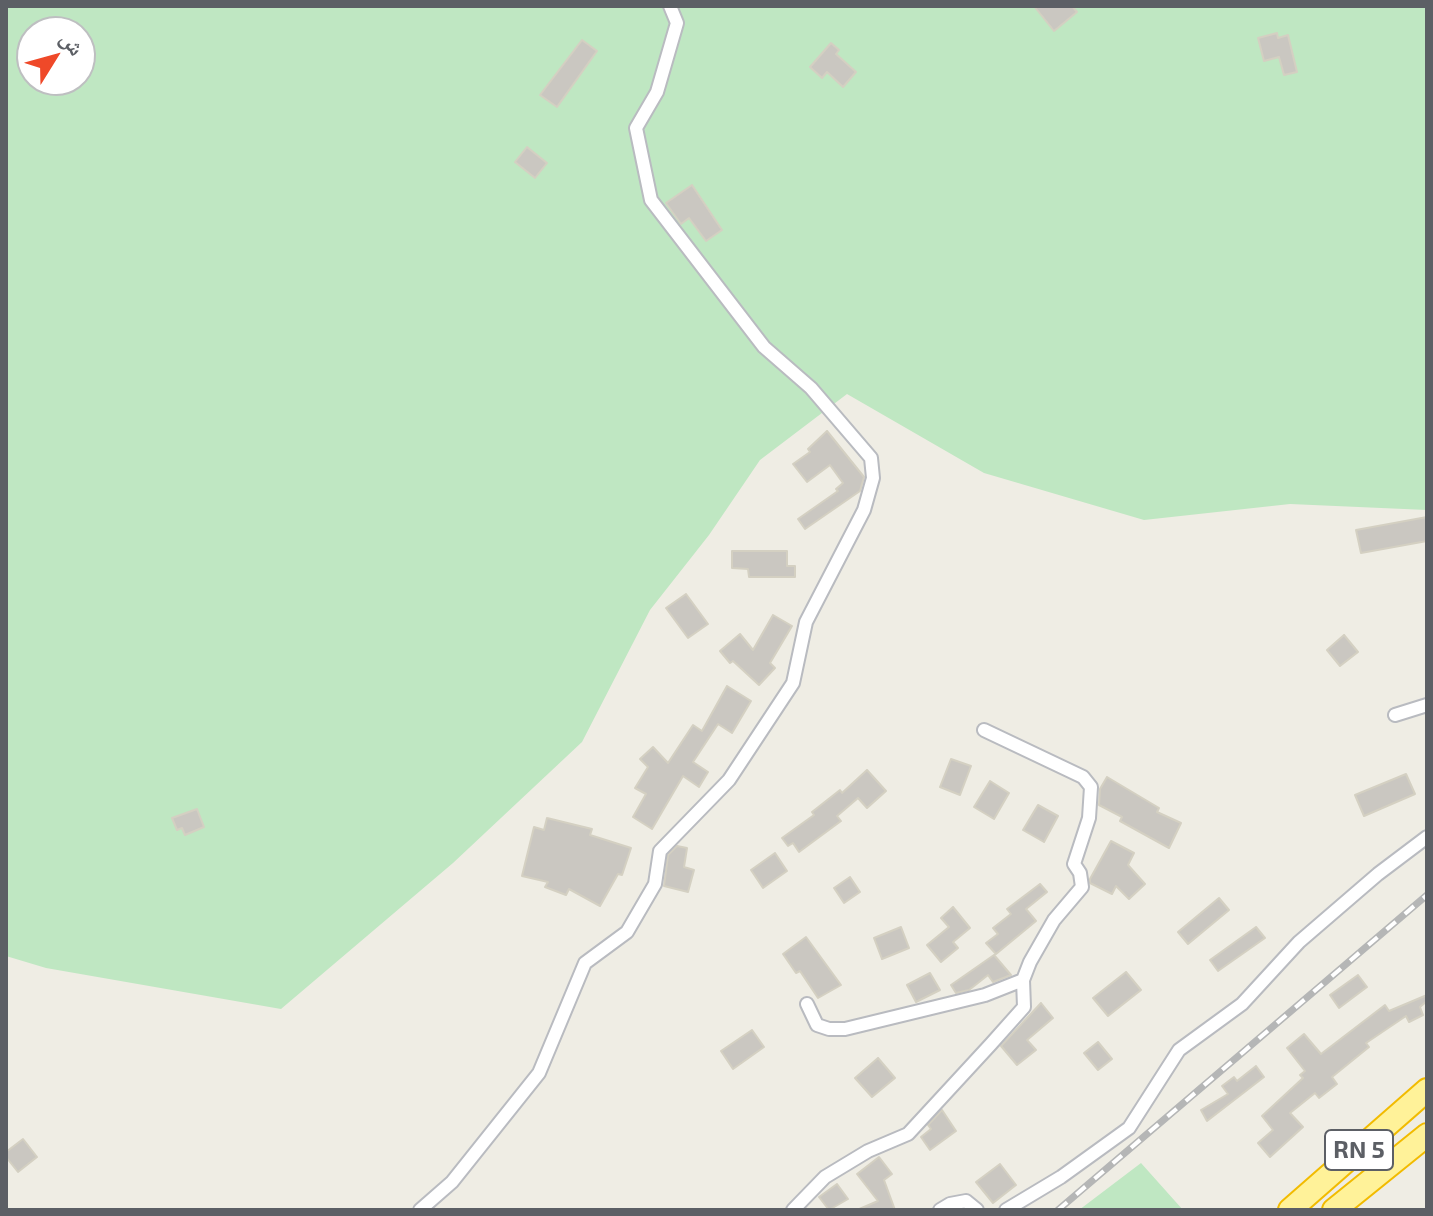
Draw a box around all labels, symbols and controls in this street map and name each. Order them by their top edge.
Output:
north arrow [16,16,96,96]
text: ش [56,26,91,60]
road number: RN 5 [1325,1130,1393,1170]

